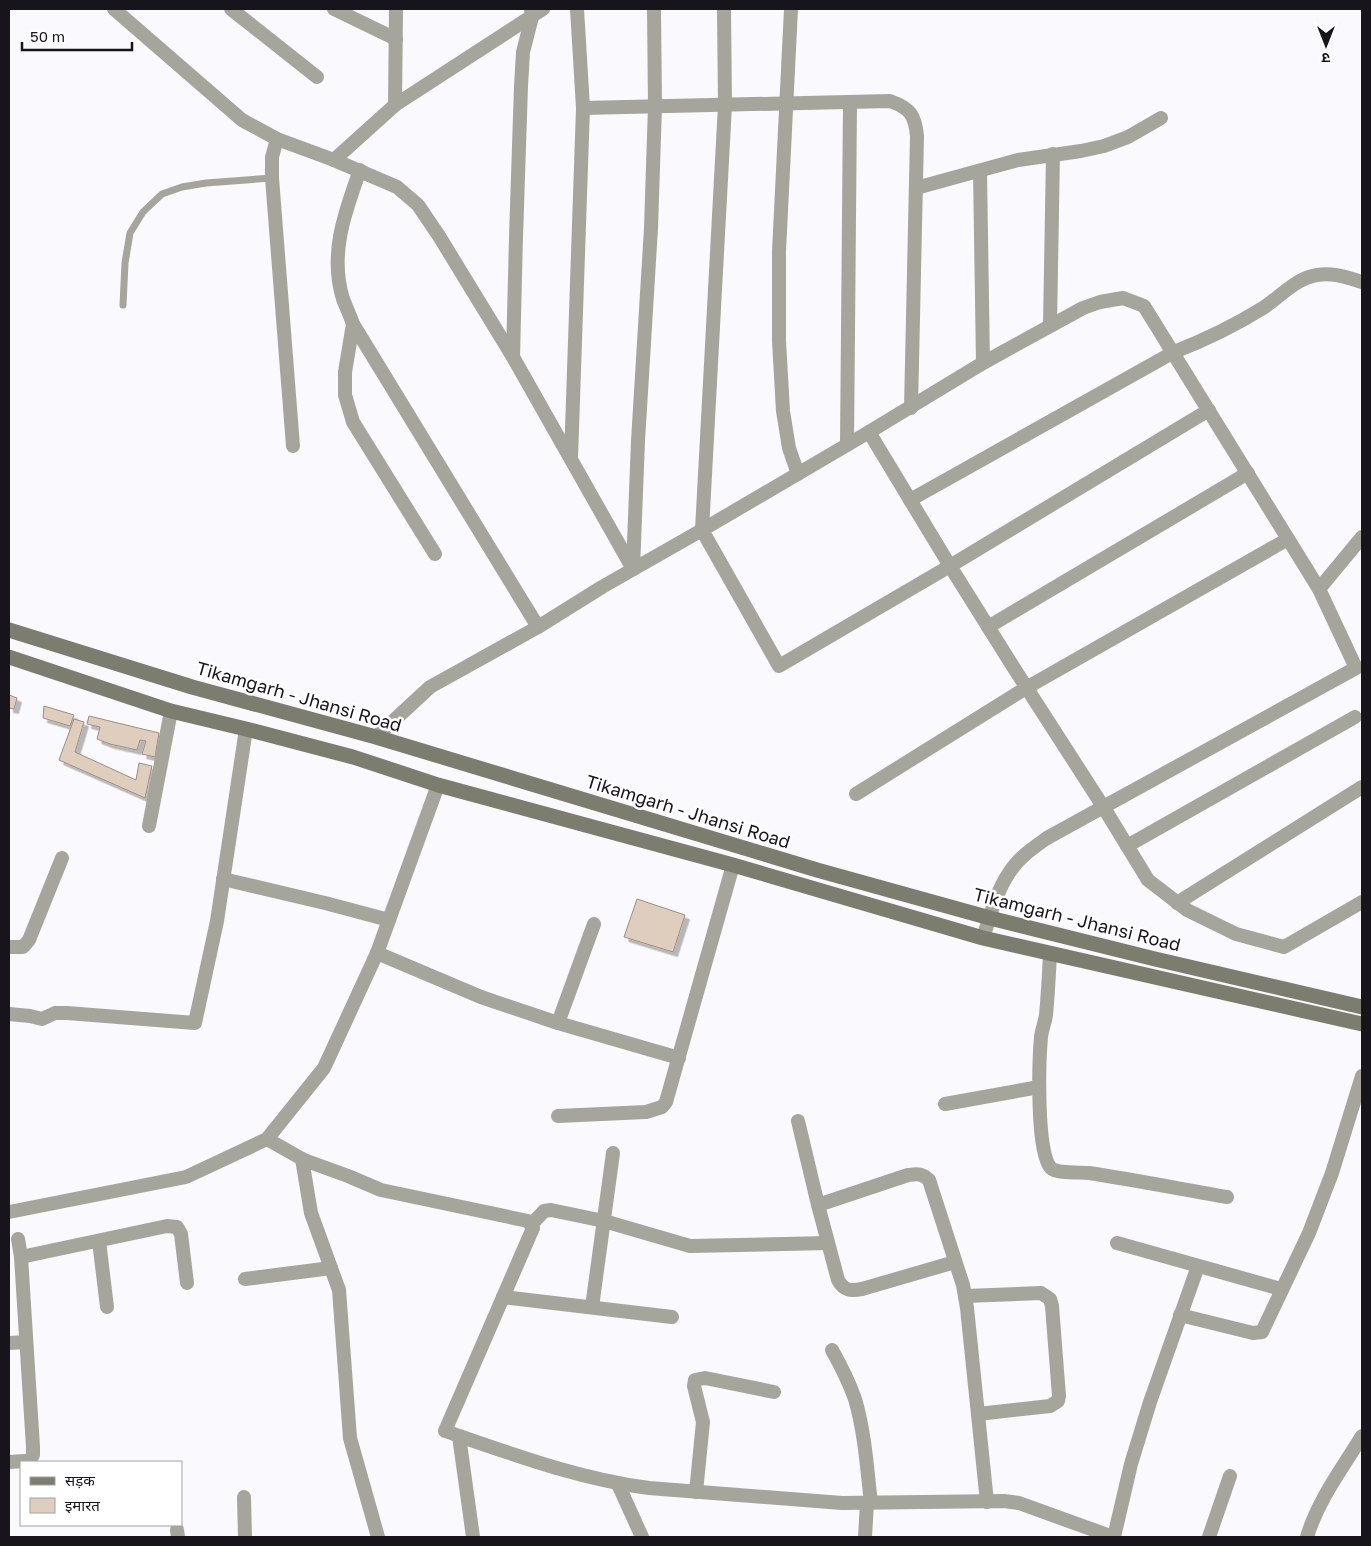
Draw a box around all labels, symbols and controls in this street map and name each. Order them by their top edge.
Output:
scale bar [22,20,132,52]
north arrow [1301,20,1351,70]
text: 50 m [30,27,65,45]
text: उ [1321,50,1330,67]
street label: Tikamgarh - Jhansi Road [194,656,404,736]
street label: Tikamgarh - Jhansi Road [583,769,793,853]
street label: Tikamgarh - Jhansi Road [971,883,1183,955]
legend [20,1461,182,1526]
text: सड़क [65,1471,95,1489]
text: इमारत [65,1496,100,1514]

